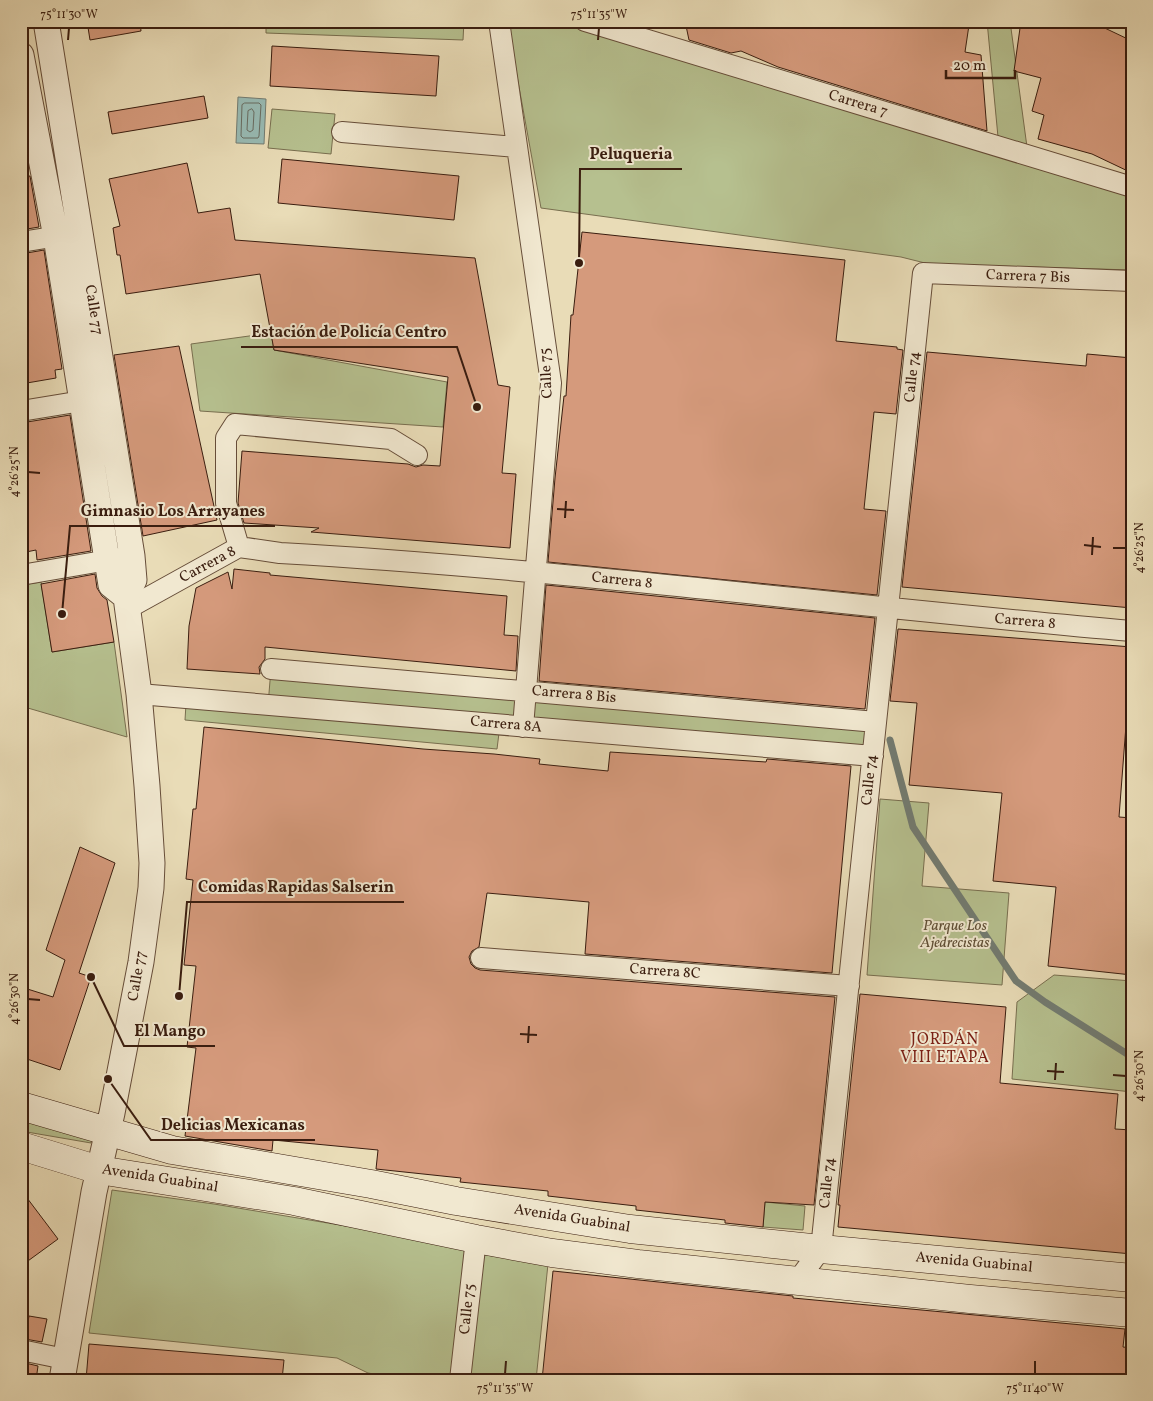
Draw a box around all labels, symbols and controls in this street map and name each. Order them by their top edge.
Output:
text: 75°11'30"W [40,7,98,23]
text: 75°11'35"W [571,7,627,23]
scale bar [946,48,1014,80]
text: 20 m [953,56,986,77]
street label: Carrera 7 [826,85,890,123]
callout: Peluqueria [580,138,682,169]
text: Peluqueria [590,144,673,166]
street label: Carrera 7 Bis [986,265,1070,289]
street label: Calle 77 [79,283,107,337]
callout: Estación de Policía Centro [241,316,457,347]
text: Estación de Policía Centro [251,322,447,344]
street label: Calle 75 [535,347,559,399]
street label: Calle 74 [900,350,926,403]
text: 4°26'25"N [7,446,23,498]
callout: Gimnasio Los Arrayanes [70,495,275,526]
text: Gimnasio Los Arrayanes [81,501,265,523]
text: 4°26'25"N [1132,522,1148,574]
street label: Carrera 8 [176,541,240,589]
street label: Carrera 8 [590,567,654,595]
street label: Carrera 8 [994,609,1056,635]
street label: Carrera 8 Bis [531,681,617,709]
street label: Carrera 8A [469,711,543,739]
street label: Calle 74 [857,753,883,806]
callout: Comidas Rapidas Salserin [187,871,404,902]
text: Comidas Rapidas Salserin [198,877,395,899]
park label: Parque Los Ajedrecistas [919,916,990,954]
street label: Calle 77 [123,949,153,1003]
street label: Carrera 8C [629,959,701,985]
text: 4°26'30"N [7,973,23,1025]
callout: El Mango [124,1015,215,1046]
text: El Mango [134,1021,206,1043]
district label: JORDÁN VIII ETAPA [900,1029,990,1069]
text: 4°26'30"N [1132,1050,1148,1102]
callout: Delicias Mexicanas [151,1109,315,1140]
text: Delicias Mexicanas [161,1115,305,1137]
street label: Calle 74 [815,1156,841,1209]
street label: Avenida Guabinal [100,1159,220,1199]
street label: Avenida Guabinal [512,1199,632,1239]
street label: Avenida Guabinal [915,1247,1033,1279]
street label: Calle 75 [455,1283,481,1335]
text: 75°11'35"W [477,1381,533,1397]
text: 75°11'40"W [1006,1381,1064,1397]

